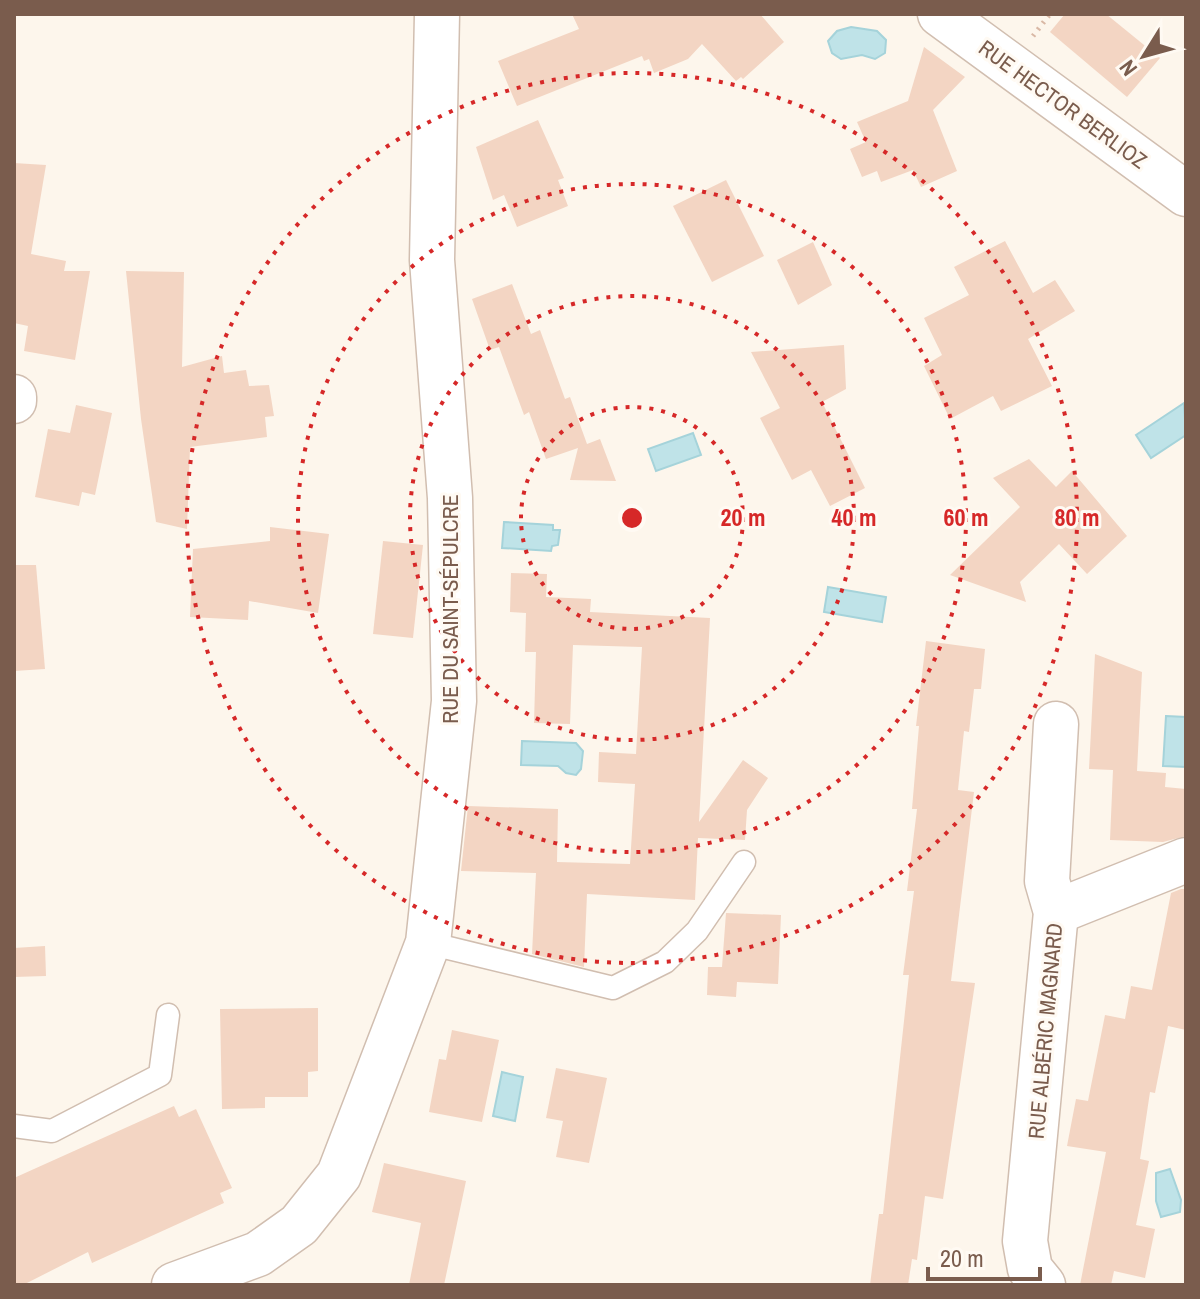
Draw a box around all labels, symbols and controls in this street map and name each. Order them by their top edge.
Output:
north arrow [1104,16,1184,96]
street label: RUE HECTOR BERLIOZ [973,33,1153,175]
text: N [1112,54,1144,82]
street label: RUE DU SAINT-SÉPULCRE [435,494,465,724]
text: 20 m [721,501,765,533]
text: 40 m [832,501,876,533]
text: 60 m [944,501,988,533]
text: 80 m [1055,501,1099,533]
centre of rings [618,504,646,532]
street label: RUE ALBÉRIC MAGNARD [1021,922,1069,1140]
scale bar [928,1231,1040,1281]
text: 20 m [940,1242,984,1274]

